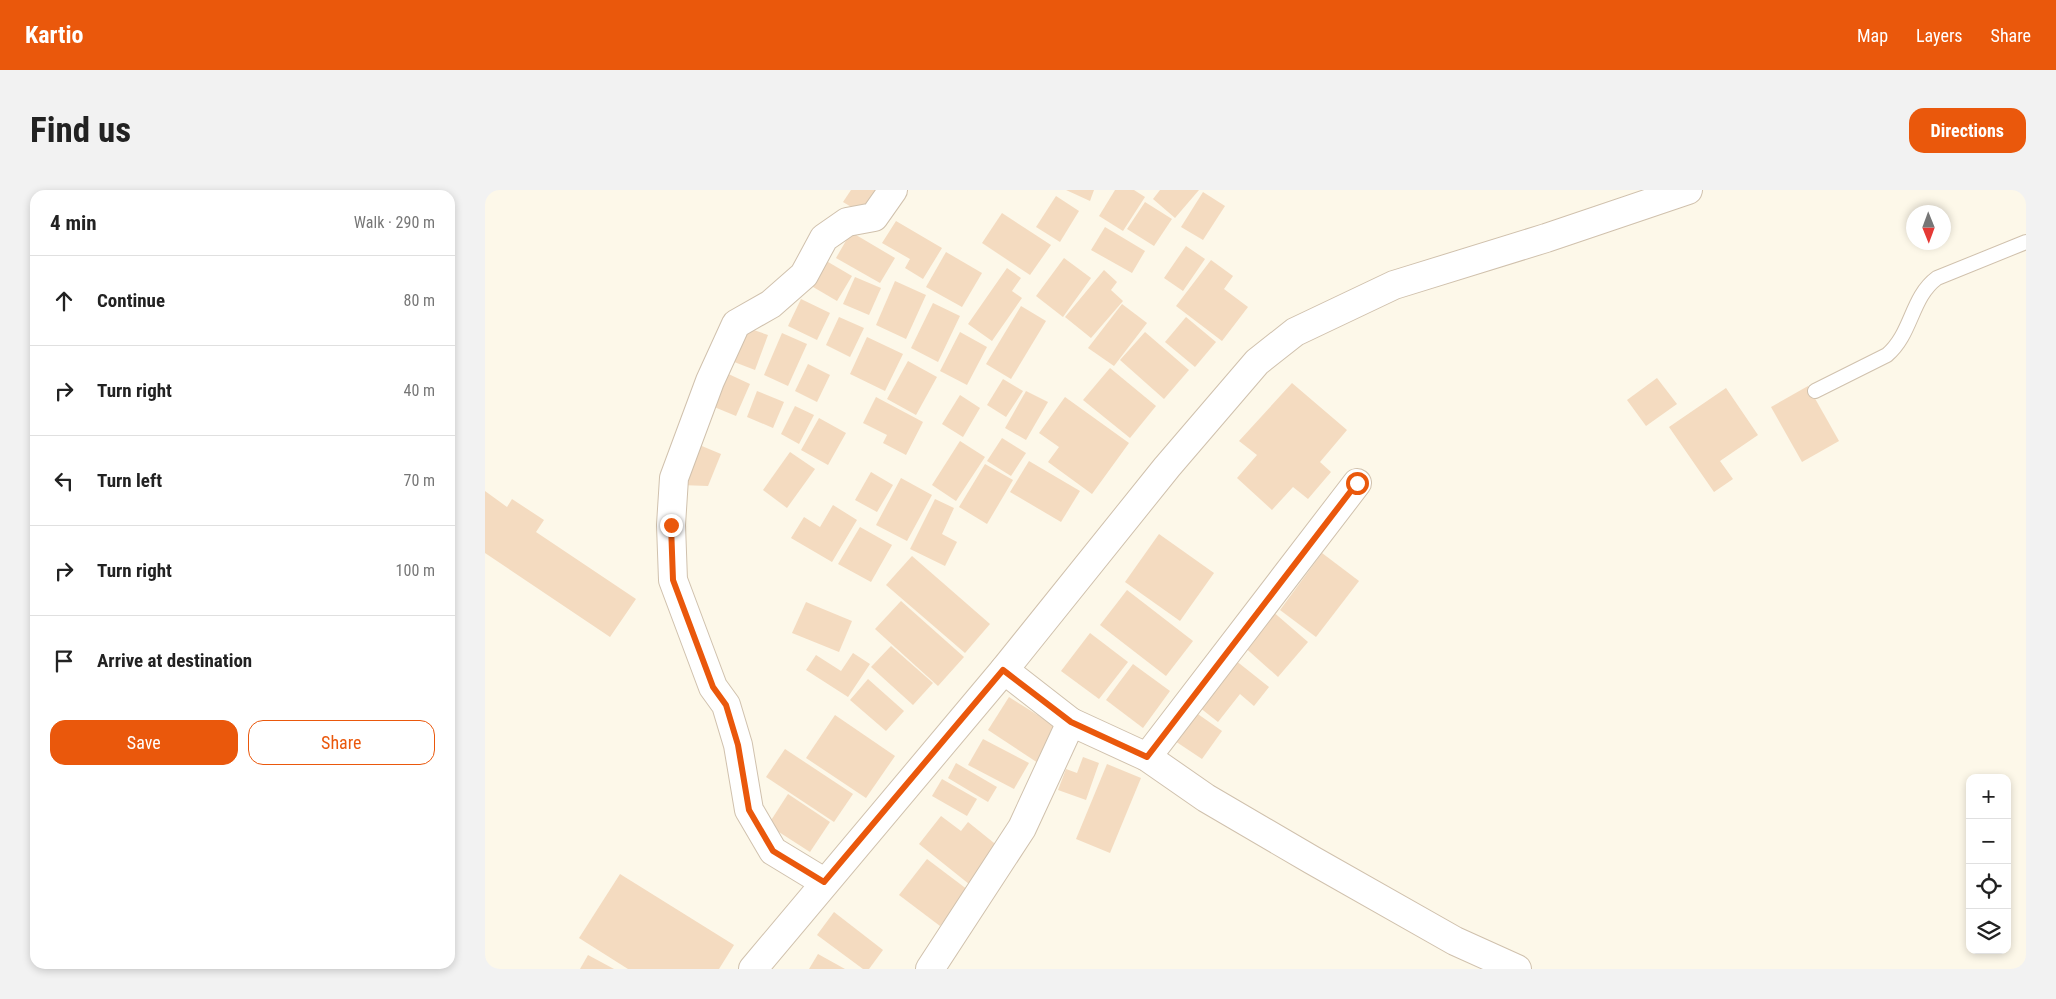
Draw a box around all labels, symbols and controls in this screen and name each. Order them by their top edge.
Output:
text: Kartio [25,21,83,49]
text: Map [1857,25,1888,46]
text: Layers [1916,25,1963,46]
text: Share [1991,25,2031,46]
button: Directions [1909,108,2026,153]
text: Find us [30,110,131,151]
north arrow [1906,205,1951,250]
text: 4 min [50,211,97,235]
text: Walk · 290 m [354,213,435,232]
icon: ahead [50,287,78,315]
text: Continue [97,289,165,312]
text: 80 m [403,291,435,310]
icon: right [50,377,78,405]
text: Turn right [97,379,172,402]
text: 40 m [403,381,435,400]
icon: left [50,467,78,495]
text: Turn left [97,469,162,492]
text: 70 m [403,471,435,490]
route start [1346,472,1369,495]
route end [660,514,683,537]
icon: right [50,557,78,585]
text: Turn right [97,559,172,582]
text: 100 m [396,561,435,580]
icon: arrive [50,647,78,675]
text: Arrive at destination [97,649,252,672]
button: Save [50,720,238,765]
button: Share [248,720,435,765]
map controls [1966,774,2011,954]
button: + [1966,774,2011,819]
button: − [1966,819,2011,864]
button: locate [1966,864,2011,909]
button: layers [1966,909,2011,954]

